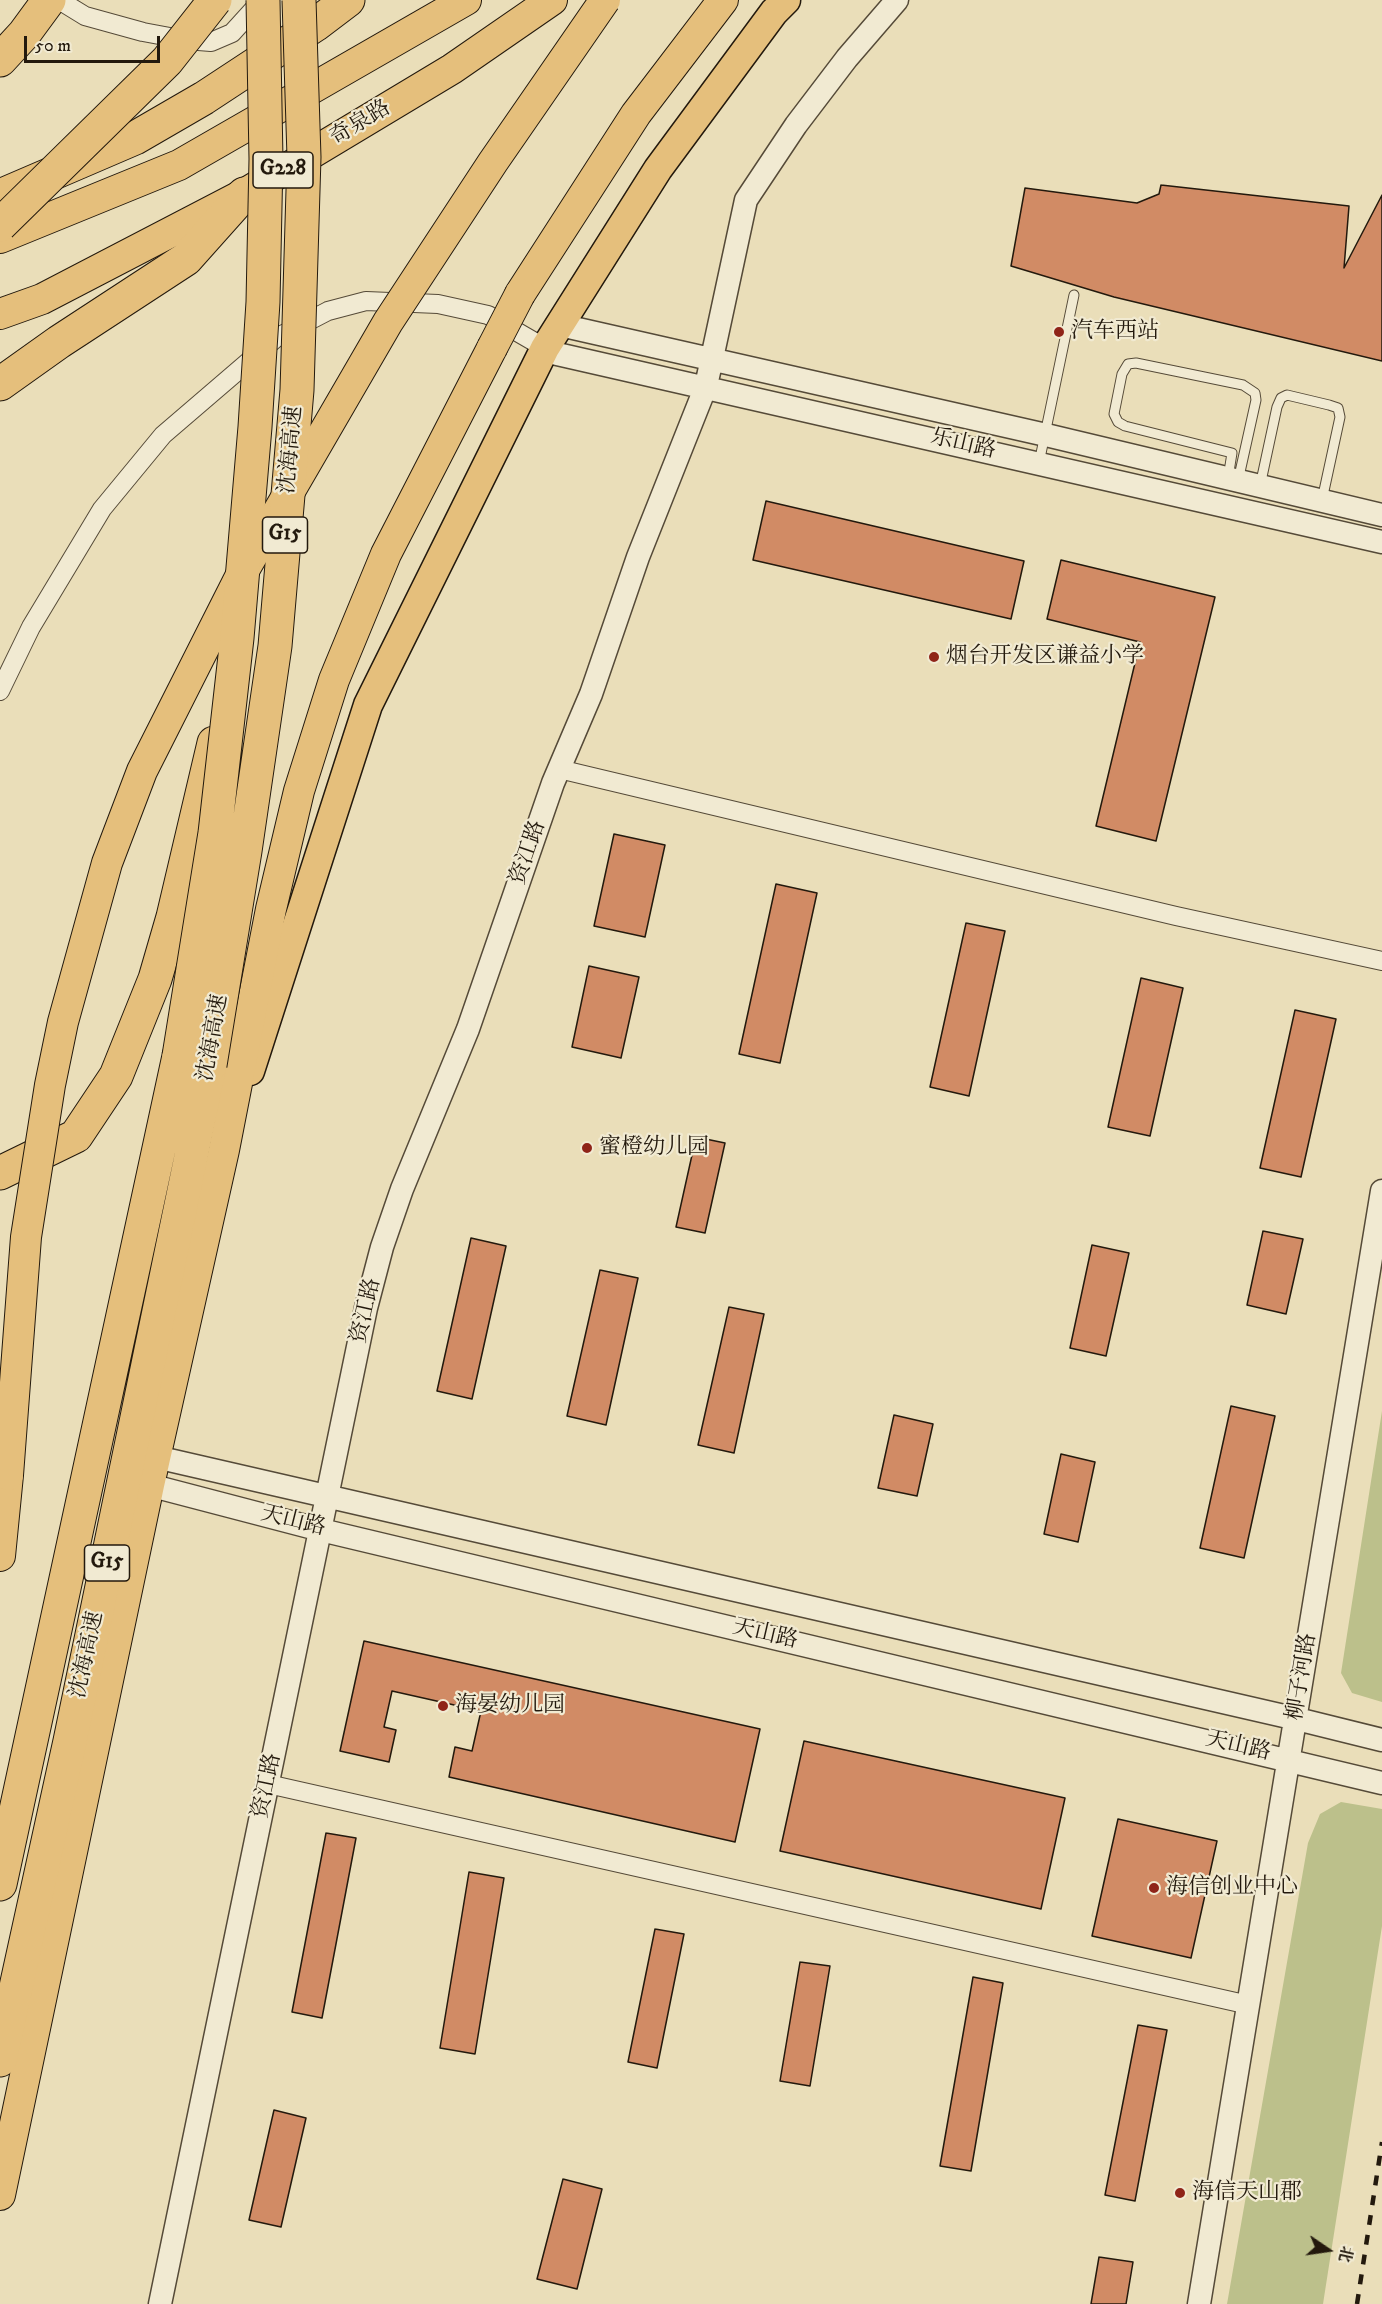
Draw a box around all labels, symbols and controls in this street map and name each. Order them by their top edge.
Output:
scale bar [27,24,164,62]
text: 50 m [35,35,71,57]
street label: 奇泉路 [326,96,396,152]
road number: G228 [253,152,313,188]
place label: 汽车西站 [1071,319,1159,345]
marker: 汽车西站 [1052,325,1066,339]
street label: 沈海高速 [275,405,309,495]
street label: 乐山路 [928,425,998,465]
road number: G15 [262,517,308,553]
place label: 烟台开发区谦益小学 [946,644,1144,670]
marker: 烟台开发区谦益小学 [927,650,941,664]
street label: 资江路 [506,818,552,888]
street label: 沈海高速 [193,992,235,1084]
place label: 蜜橙幼儿园 [599,1135,709,1161]
marker: 蜜橙幼儿园 [580,1141,594,1155]
street label: 资江路 [347,1276,387,1346]
street label: 天山路 [258,1501,328,1543]
road number: G15 [84,1545,130,1581]
street label: 沈海高速 [66,1609,110,1701]
street label: 天山路 [730,1615,800,1655]
street label: 柳子河路 [1283,1631,1323,1723]
place label: 海晏幼儿园 [455,1693,565,1719]
marker: 海晏幼儿园 [436,1699,450,1713]
street label: 天山路 [1203,1727,1273,1767]
street label: 资江路 [248,1751,288,1821]
place label: 海信创业中心 [1166,1875,1298,1901]
marker: 海信创业中心 [1147,1881,1161,1895]
place label: 海信天山郡 [1192,2180,1302,2206]
marker: 海信天山郡 [1173,2186,1187,2200]
north arrow [1298,2220,1358,2280]
text: 北 [1334,2244,1357,2264]

